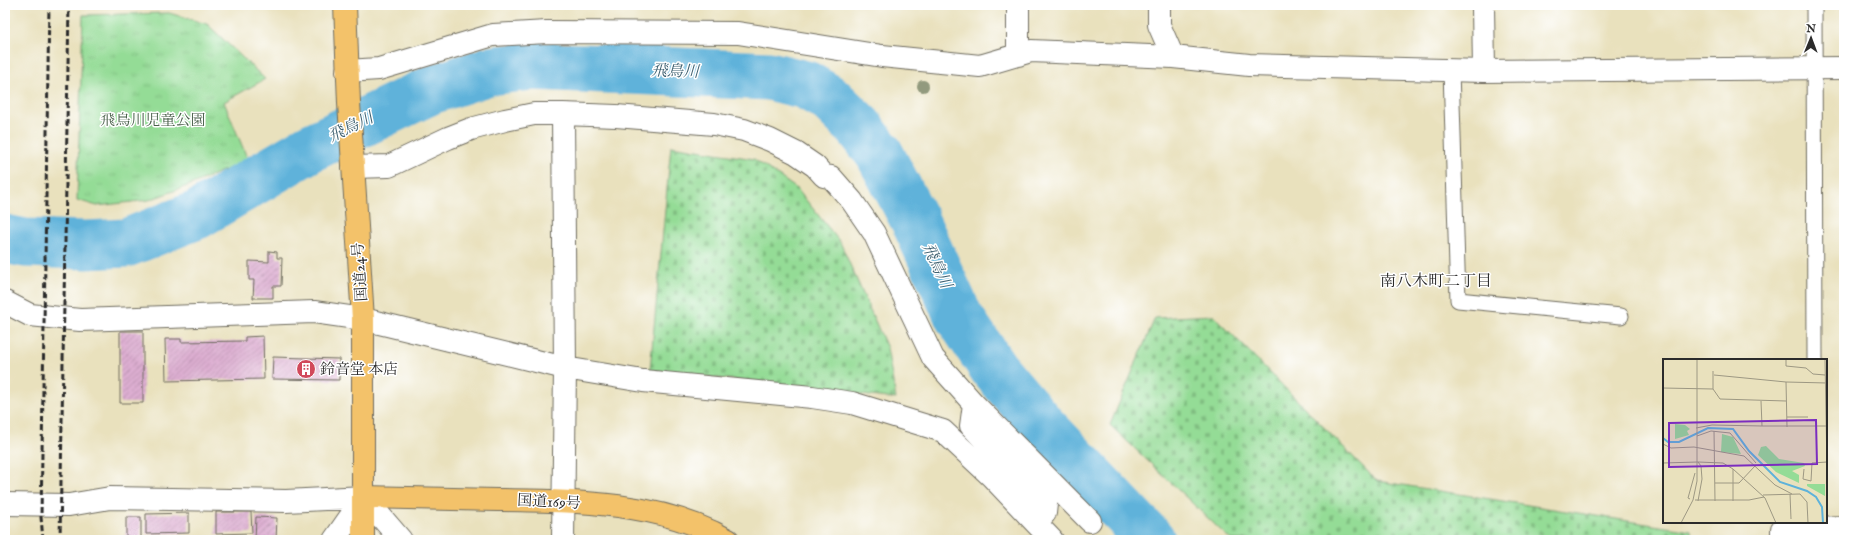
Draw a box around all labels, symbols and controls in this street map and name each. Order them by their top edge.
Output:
north arrow [1791,18,1831,58]
text: N [1805,22,1817,36]
water label: 飛鳥川 [651,61,701,83]
water label: 飛鳥川 [325,108,379,148]
park label: 飛鳥川児童公園 [100,111,206,130]
water label: 飛鳥川 [917,240,956,294]
street label: 国道24号 [348,242,372,302]
district label: 南八木町二丁目 [1380,272,1492,292]
building icon: 鈴音堂 本店 [295,358,317,380]
inset map [1663,359,1827,523]
place label: 鈴音堂 本店 [320,360,398,379]
street label: 国道169号 [517,491,581,513]

